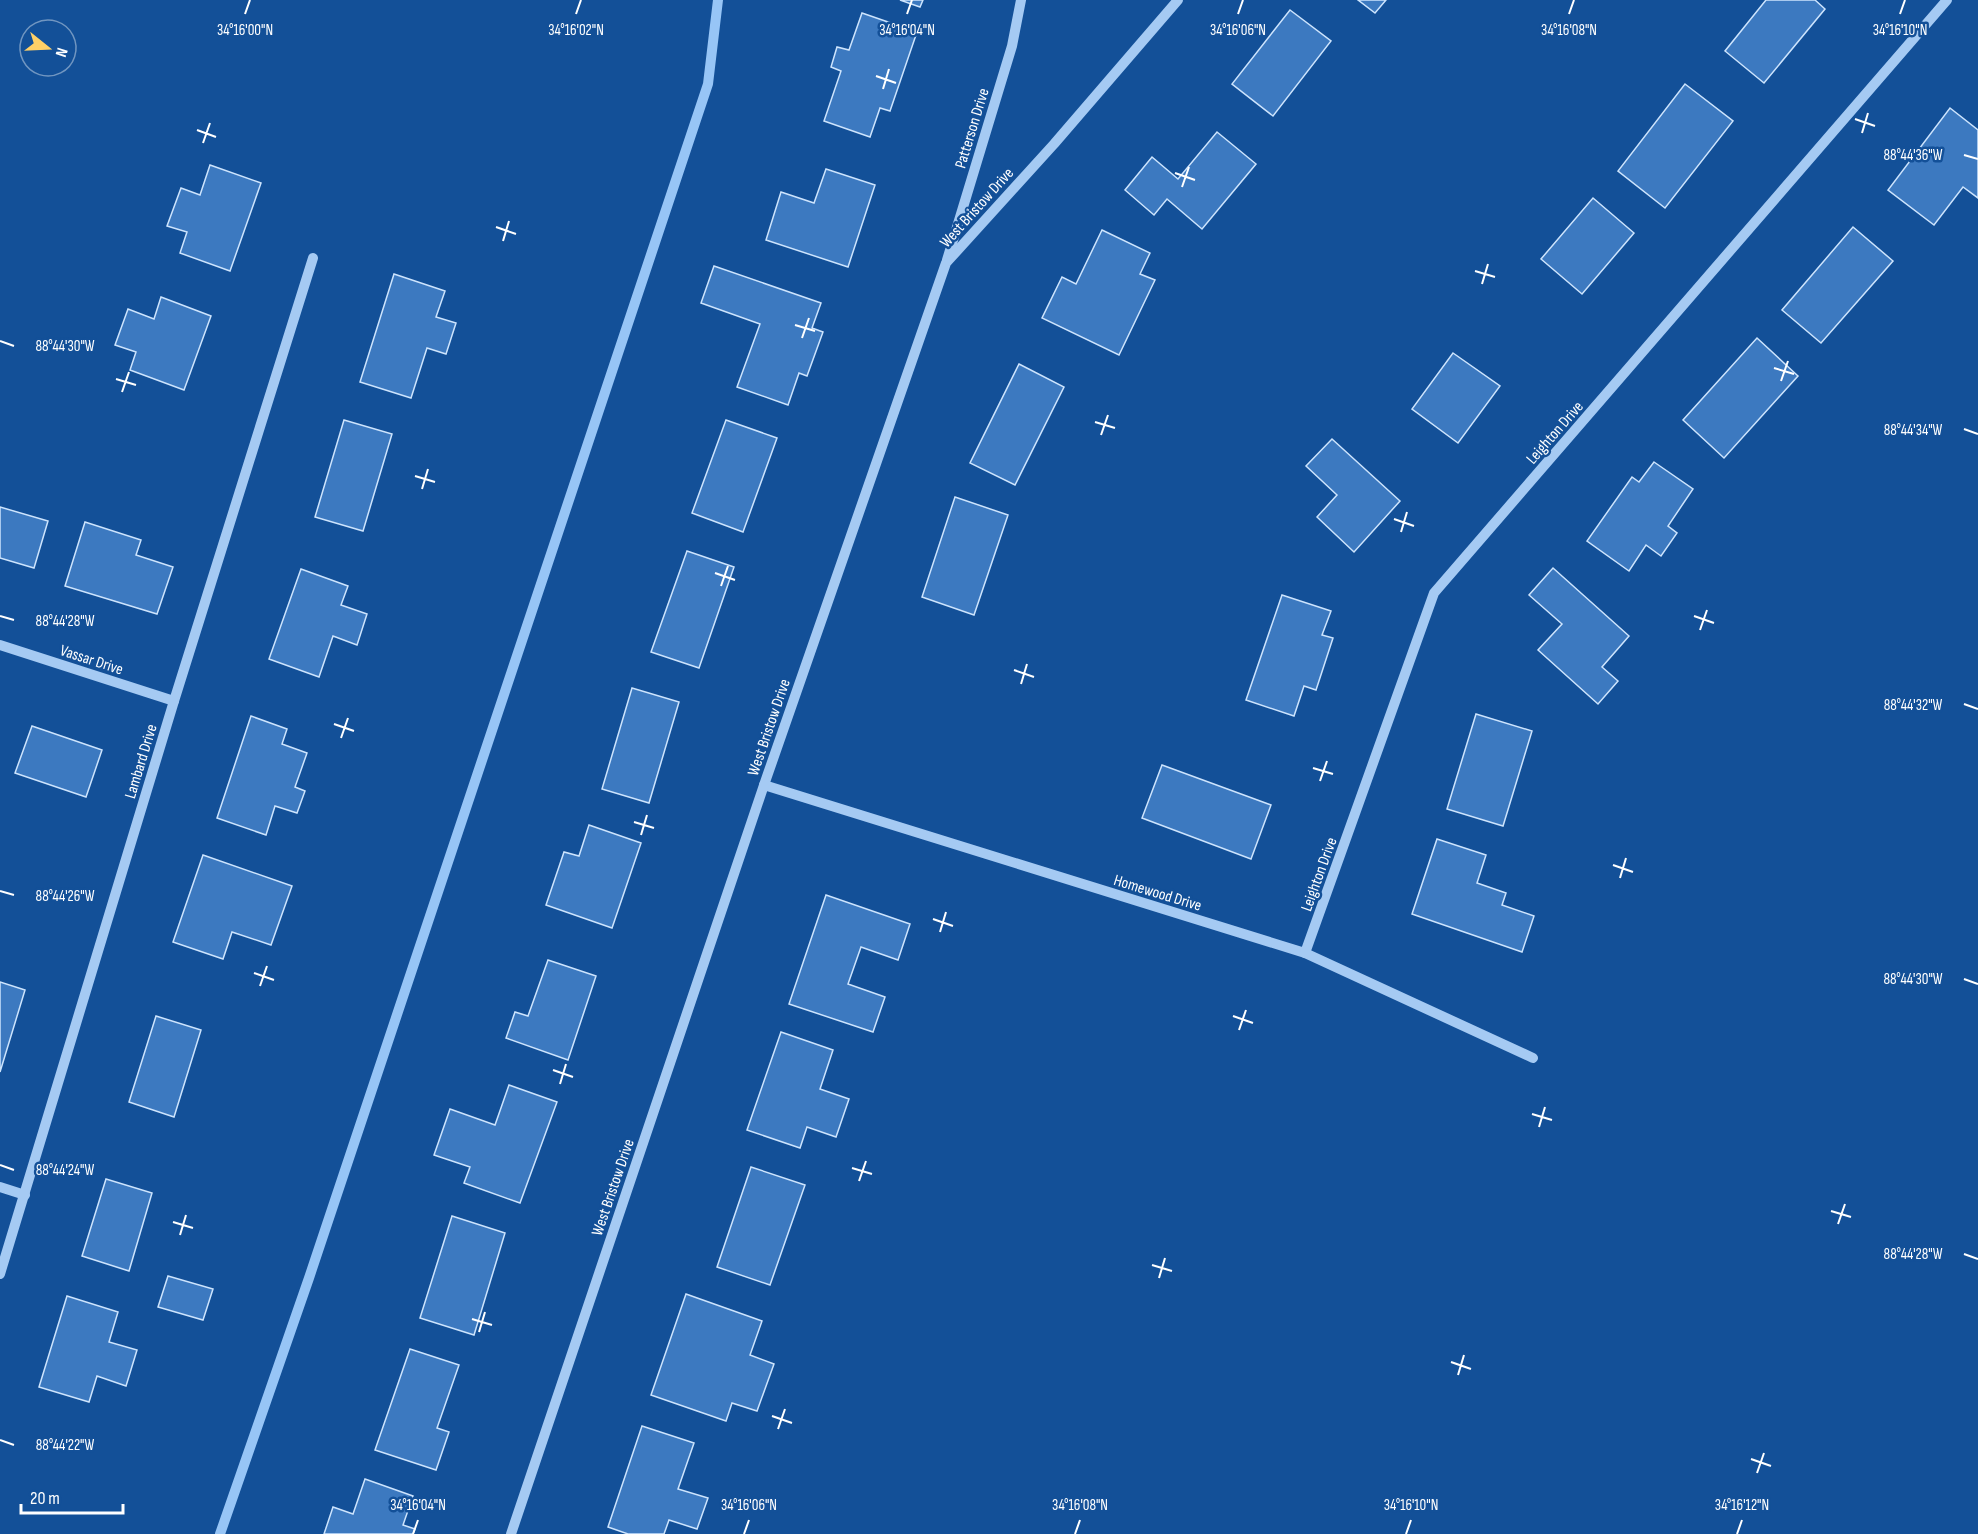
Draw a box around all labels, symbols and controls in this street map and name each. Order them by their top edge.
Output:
north arrow [18,18,78,78]
text: 34°16'00"N [217,21,273,40]
text: 34°16'02"N [548,21,604,40]
text: 34°16'04"N [879,21,935,40]
text: 34°16'06"N [1210,21,1266,40]
text: 34°16'08"N [1541,21,1597,40]
text: 34°16'10"N [1873,21,1927,40]
text: N [50,45,71,59]
street label: Patterson Drive [951,86,994,171]
text: 88°44'36"W [1884,146,1943,165]
street label: West Bristow Drive [936,164,1018,252]
text: 88°44'30"W [35,337,95,356]
street label: Leighton Drive [1523,398,1588,468]
text: 88°44'34"W [1884,421,1943,440]
text: 88°44'28"W [36,612,95,631]
street label: Vassar Drive [58,641,126,680]
street label: West Bristow Drive [744,677,795,778]
text: 88°44'32"W [1884,696,1943,715]
street label: Lambard Drive [121,722,162,801]
street label: Leighton Drive [1297,835,1342,914]
street label: Homewood Drive [1111,871,1204,916]
text: 88°44'26"W [36,887,95,906]
text: 88°44'30"W [1883,970,1943,989]
street label: West Bristow Drive [588,1137,639,1238]
text: 88°44'24"W [36,1161,94,1180]
text: 88°44'28"W [1884,1245,1943,1264]
text: 88°44'22"W [36,1436,94,1455]
scale bar [21,1477,123,1515]
text: 20 m [30,1488,60,1509]
text: 34°16'04"N [390,1496,446,1515]
text: 34°16'06"N [721,1496,777,1515]
text: 34°16'08"N [1052,1496,1108,1515]
text: 34°16'10"N [1384,1496,1438,1515]
text: 34°16'12"N [1715,1496,1769,1515]

